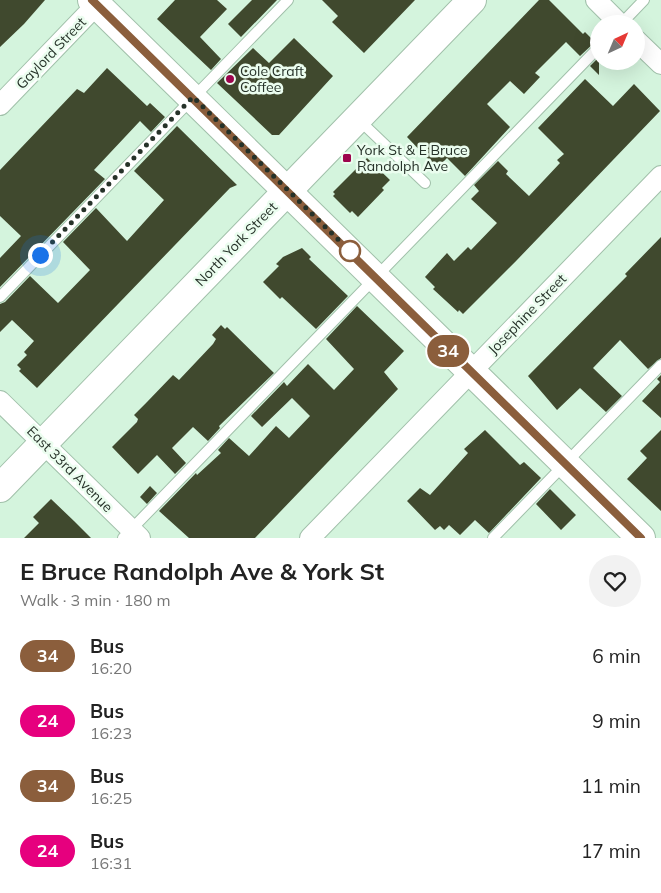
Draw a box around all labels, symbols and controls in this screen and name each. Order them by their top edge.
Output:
street label: Gaylord Street [12,13,90,93]
north arrow [590,15,645,70]
map controls [590,15,645,70]
place label: Cole Craft Coffee [240,62,304,96]
marker: Cole Craft Coffee [224,73,236,85]
place label: York St & E Bruce Randolph Ave [356,141,468,175]
marker: York St & E Bruce Randolph Ave [341,152,353,164]
street label: North York Street [191,198,281,290]
unlabelled marker [339,240,361,262]
your location [28,243,53,268]
street label: Josephine Street [484,270,570,358]
line badge: 34 [426,335,470,367]
text: 34 [437,339,459,362]
street label: East 33rd Avenue [23,422,117,516]
button: heart [589,555,641,607]
text: E Bruce Randolph Ave & York St [20,556,384,586]
text: Walk · 3 min · 180 m [20,590,171,610]
text: Bus [90,634,124,658]
text: 34 [37,644,58,667]
text: 6 min [592,644,641,668]
text: 16:20 [90,658,132,678]
text: Bus [90,699,124,723]
text: 24 [37,709,58,732]
text: 9 min [592,709,641,733]
text: 16:23 [90,723,132,743]
text: Bus [90,764,124,788]
text: 34 [37,774,58,797]
text: 11 min [581,774,641,798]
text: 16:25 [90,788,132,808]
text: Bus [90,829,124,853]
text: 24 [37,839,58,862]
text: 17 min [581,839,641,863]
text: 16:31 [90,853,132,873]

